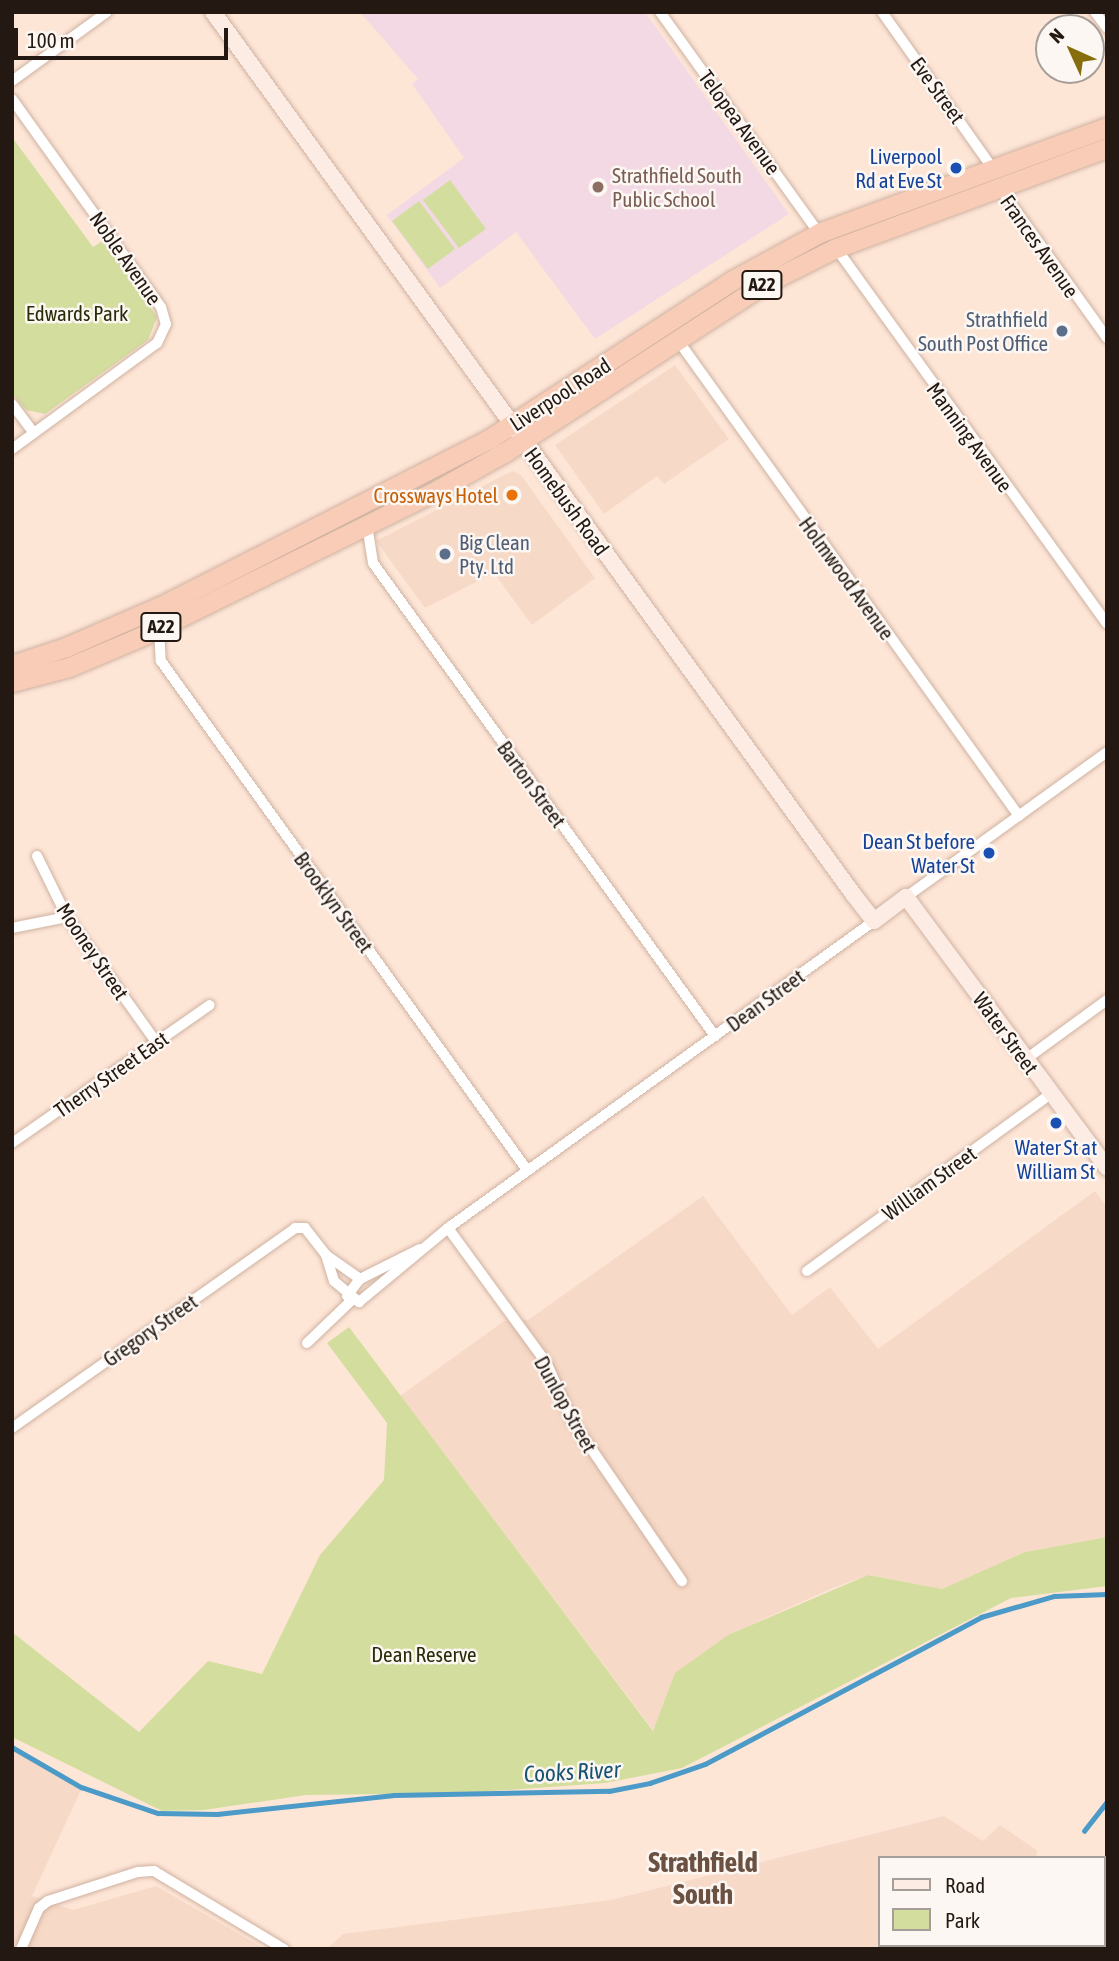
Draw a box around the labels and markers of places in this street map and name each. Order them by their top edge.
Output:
place label: Liverpool Rd at Eve St [855,143,942,193]
marker: Liverpool Rd at Eve St [948,160,964,176]
place label: Strathfield South Public School [612,162,742,212]
marker: Strathfield South Public School [590,179,606,195]
place label: Strathfield South Post Office [918,306,1048,356]
marker: Strathfield South Post Office [1054,323,1070,339]
place label: Crossways Hotel [374,482,498,508]
marker: Crossways Hotel [504,487,520,503]
place label: Big Clean Pty. Ltd [459,529,530,579]
marker: Big Clean Pty. Ltd [437,546,453,562]
place label: Dean St before Water St [862,828,975,878]
marker: Dean St before Water St [981,845,997,861]
marker: Water St at William St [1048,1115,1064,1131]
place label: Water St at William St [1015,1134,1097,1184]

